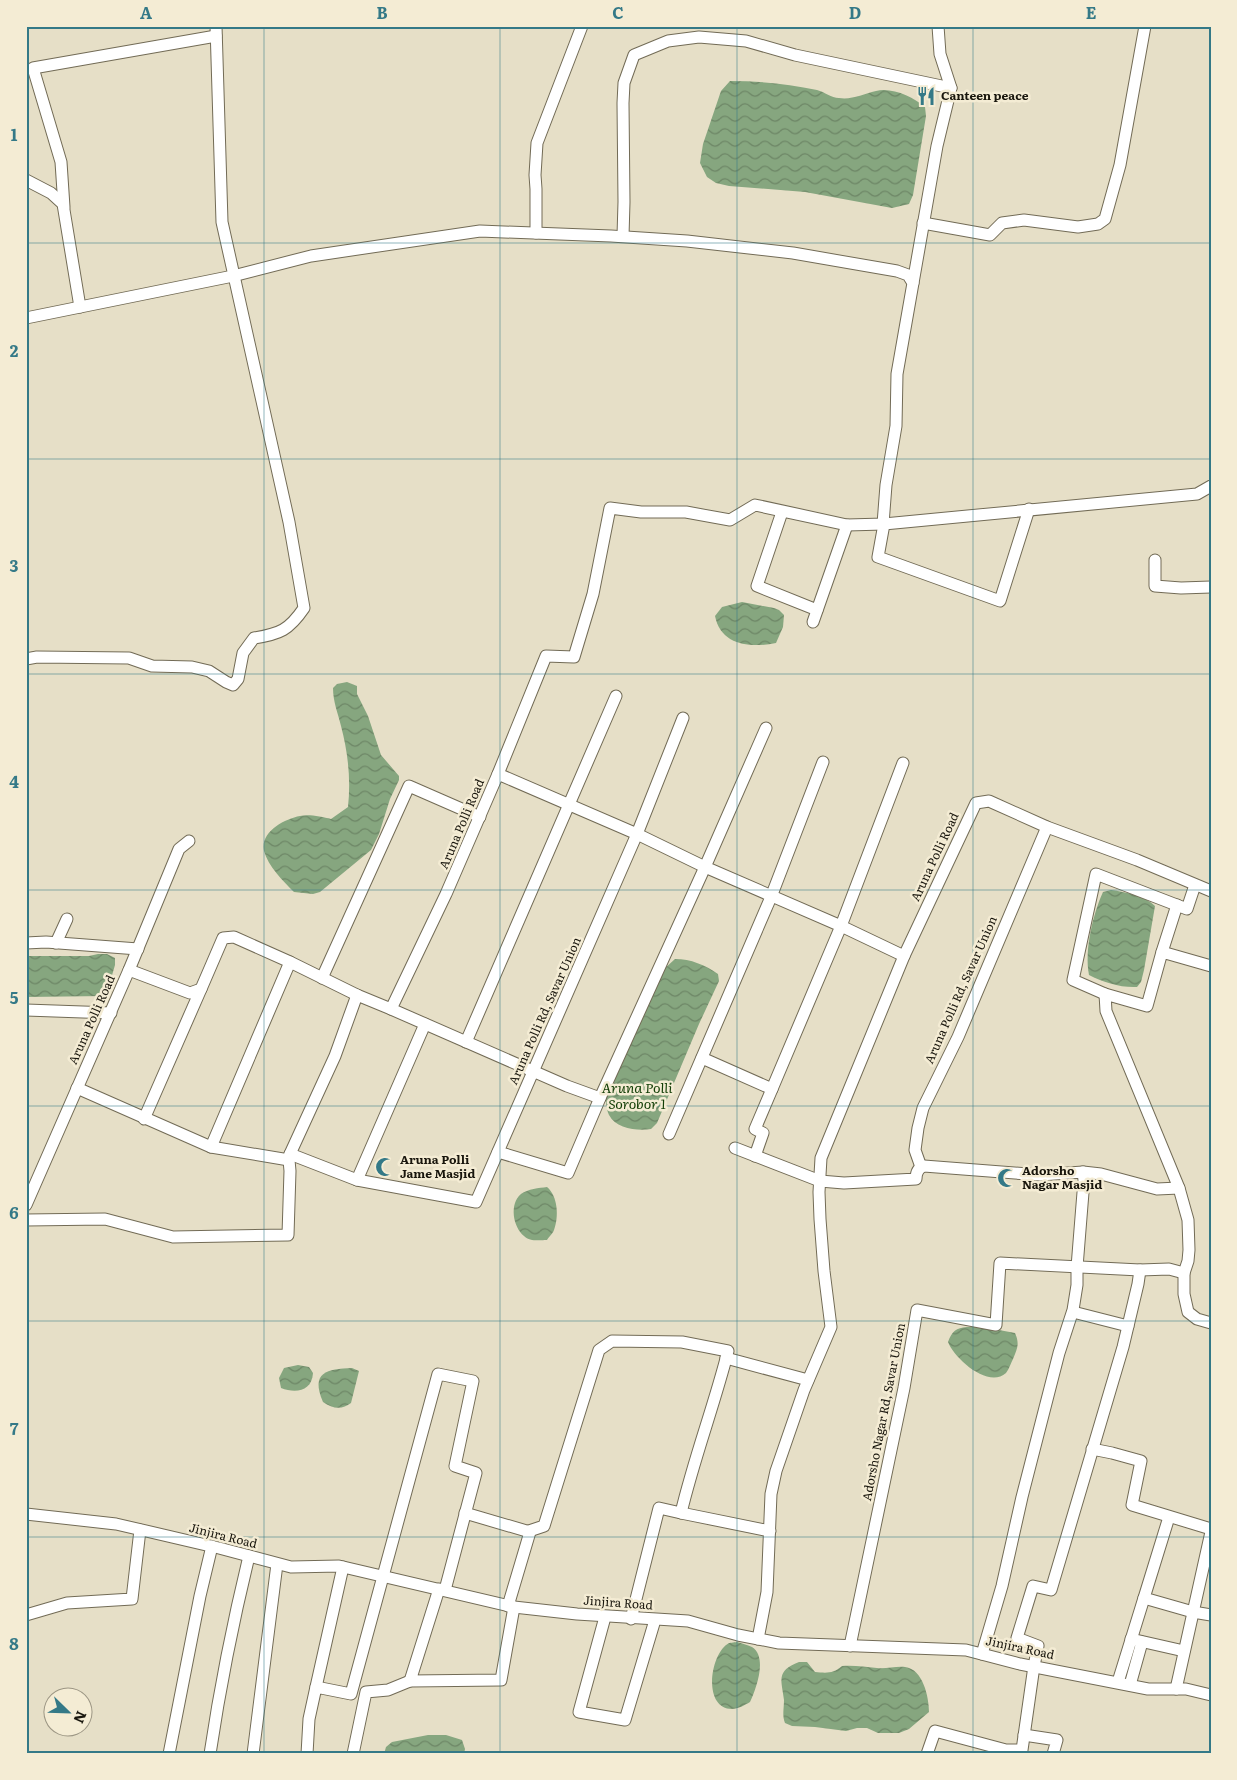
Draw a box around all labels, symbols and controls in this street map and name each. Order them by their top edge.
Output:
text: A [140,0,152,24]
text: B [376,0,388,24]
text: C [612,0,624,24]
text: D [849,0,861,24]
text: E [1086,0,1097,24]
restaurant icon: Canteen peace [915,85,937,107]
place label: Canteen peace [941,86,1029,104]
text: 1 [11,122,18,146]
text: 2 [10,338,19,362]
text: 3 [10,553,19,577]
text: 4 [9,769,19,793]
street label: Aruna Polli Road [434,775,488,871]
street label: Aruna Polli Road [906,809,963,904]
street label: Aruna Polli Rd, Savar Union [919,913,1001,1066]
street label: Aruna Polli Rd, Savar Union [503,934,585,1087]
street label: Aruna Polli Road [63,971,119,1067]
text: 5 [10,985,19,1009]
water label: Aruna Polli Sorobor 1 [602,1077,673,1113]
place label: Aruna Polli Jame Masjid [400,1150,475,1182]
mosque icon: Aruna Polli Jame Masjid [374,1156,396,1178]
place label: Adorsho Nagar Masjid [1022,1161,1102,1193]
mosque icon: Adorsho Nagar Masjid [996,1167,1018,1189]
text: 6 [9,1200,19,1224]
street label: Adorsho Nagar Rd, Savar Union [857,1321,909,1502]
text: 7 [10,1416,19,1440]
street label: Jinjira Road [187,1518,260,1552]
street label: Jinjira Road [583,1591,654,1613]
text: 8 [9,1631,19,1655]
street label: Jinjira Road [984,1631,1057,1663]
north arrow [42,1688,92,1738]
text: N [69,1708,92,1727]

